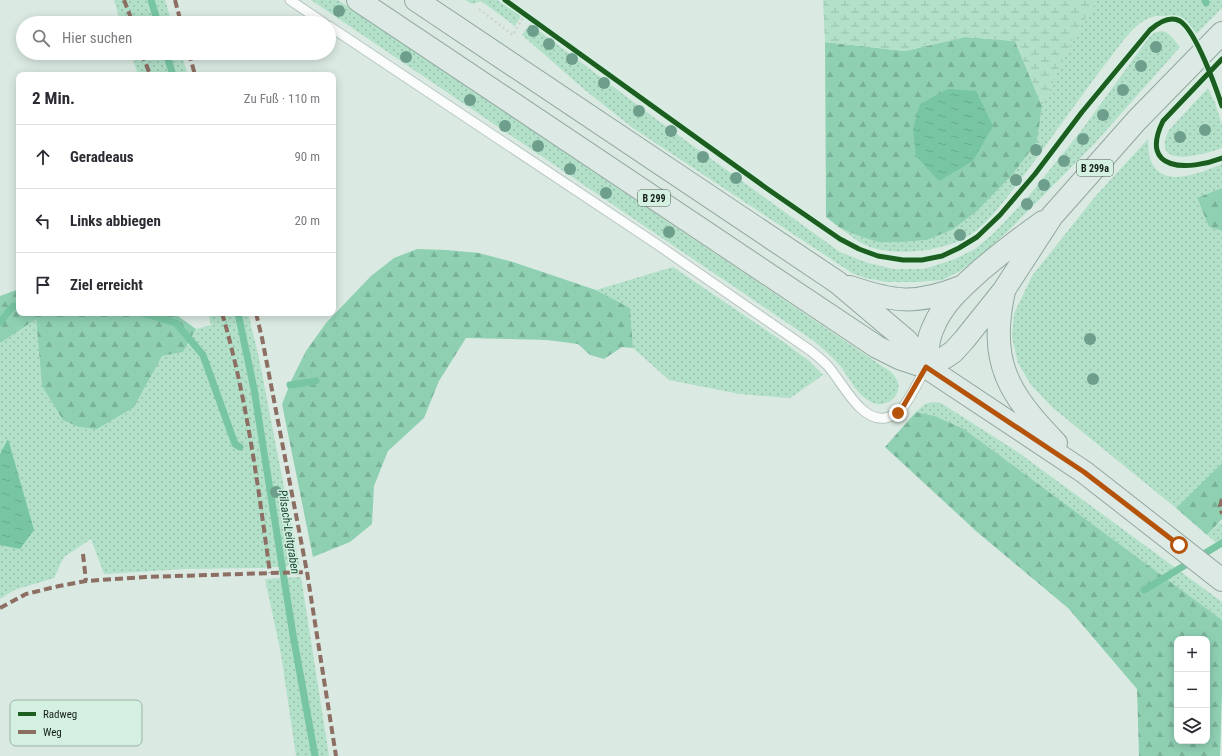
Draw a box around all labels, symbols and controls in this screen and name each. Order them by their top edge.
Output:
search box [16,16,336,60]
icon: search [30,27,52,49]
text: Hier suchen [62,29,132,47]
text: 2 Min. [32,88,75,108]
text: Zu Fuß · 110 m [244,91,320,106]
icon: ahead [32,146,54,168]
text: Geradeaus [70,148,134,166]
text: 90 m [294,149,320,164]
road number: B 299a [1077,160,1113,176]
road number: B 299 [638,190,670,206]
icon: left [32,210,54,232]
text: Links abbiegen [70,212,161,230]
text: 20 m [294,213,320,228]
icon: arrive [32,274,54,296]
text: Ziel erreicht [70,276,143,294]
route end [889,404,907,422]
water label: Pilsach-Leitgraben [275,489,303,575]
route start [1170,536,1188,554]
map controls [1174,636,1210,744]
button: + [1174,636,1210,672]
button: − [1174,672,1210,708]
legend [10,700,142,746]
text: Radweg [43,708,77,721]
button: layers [1174,708,1210,744]
text: Weg [43,726,62,739]

